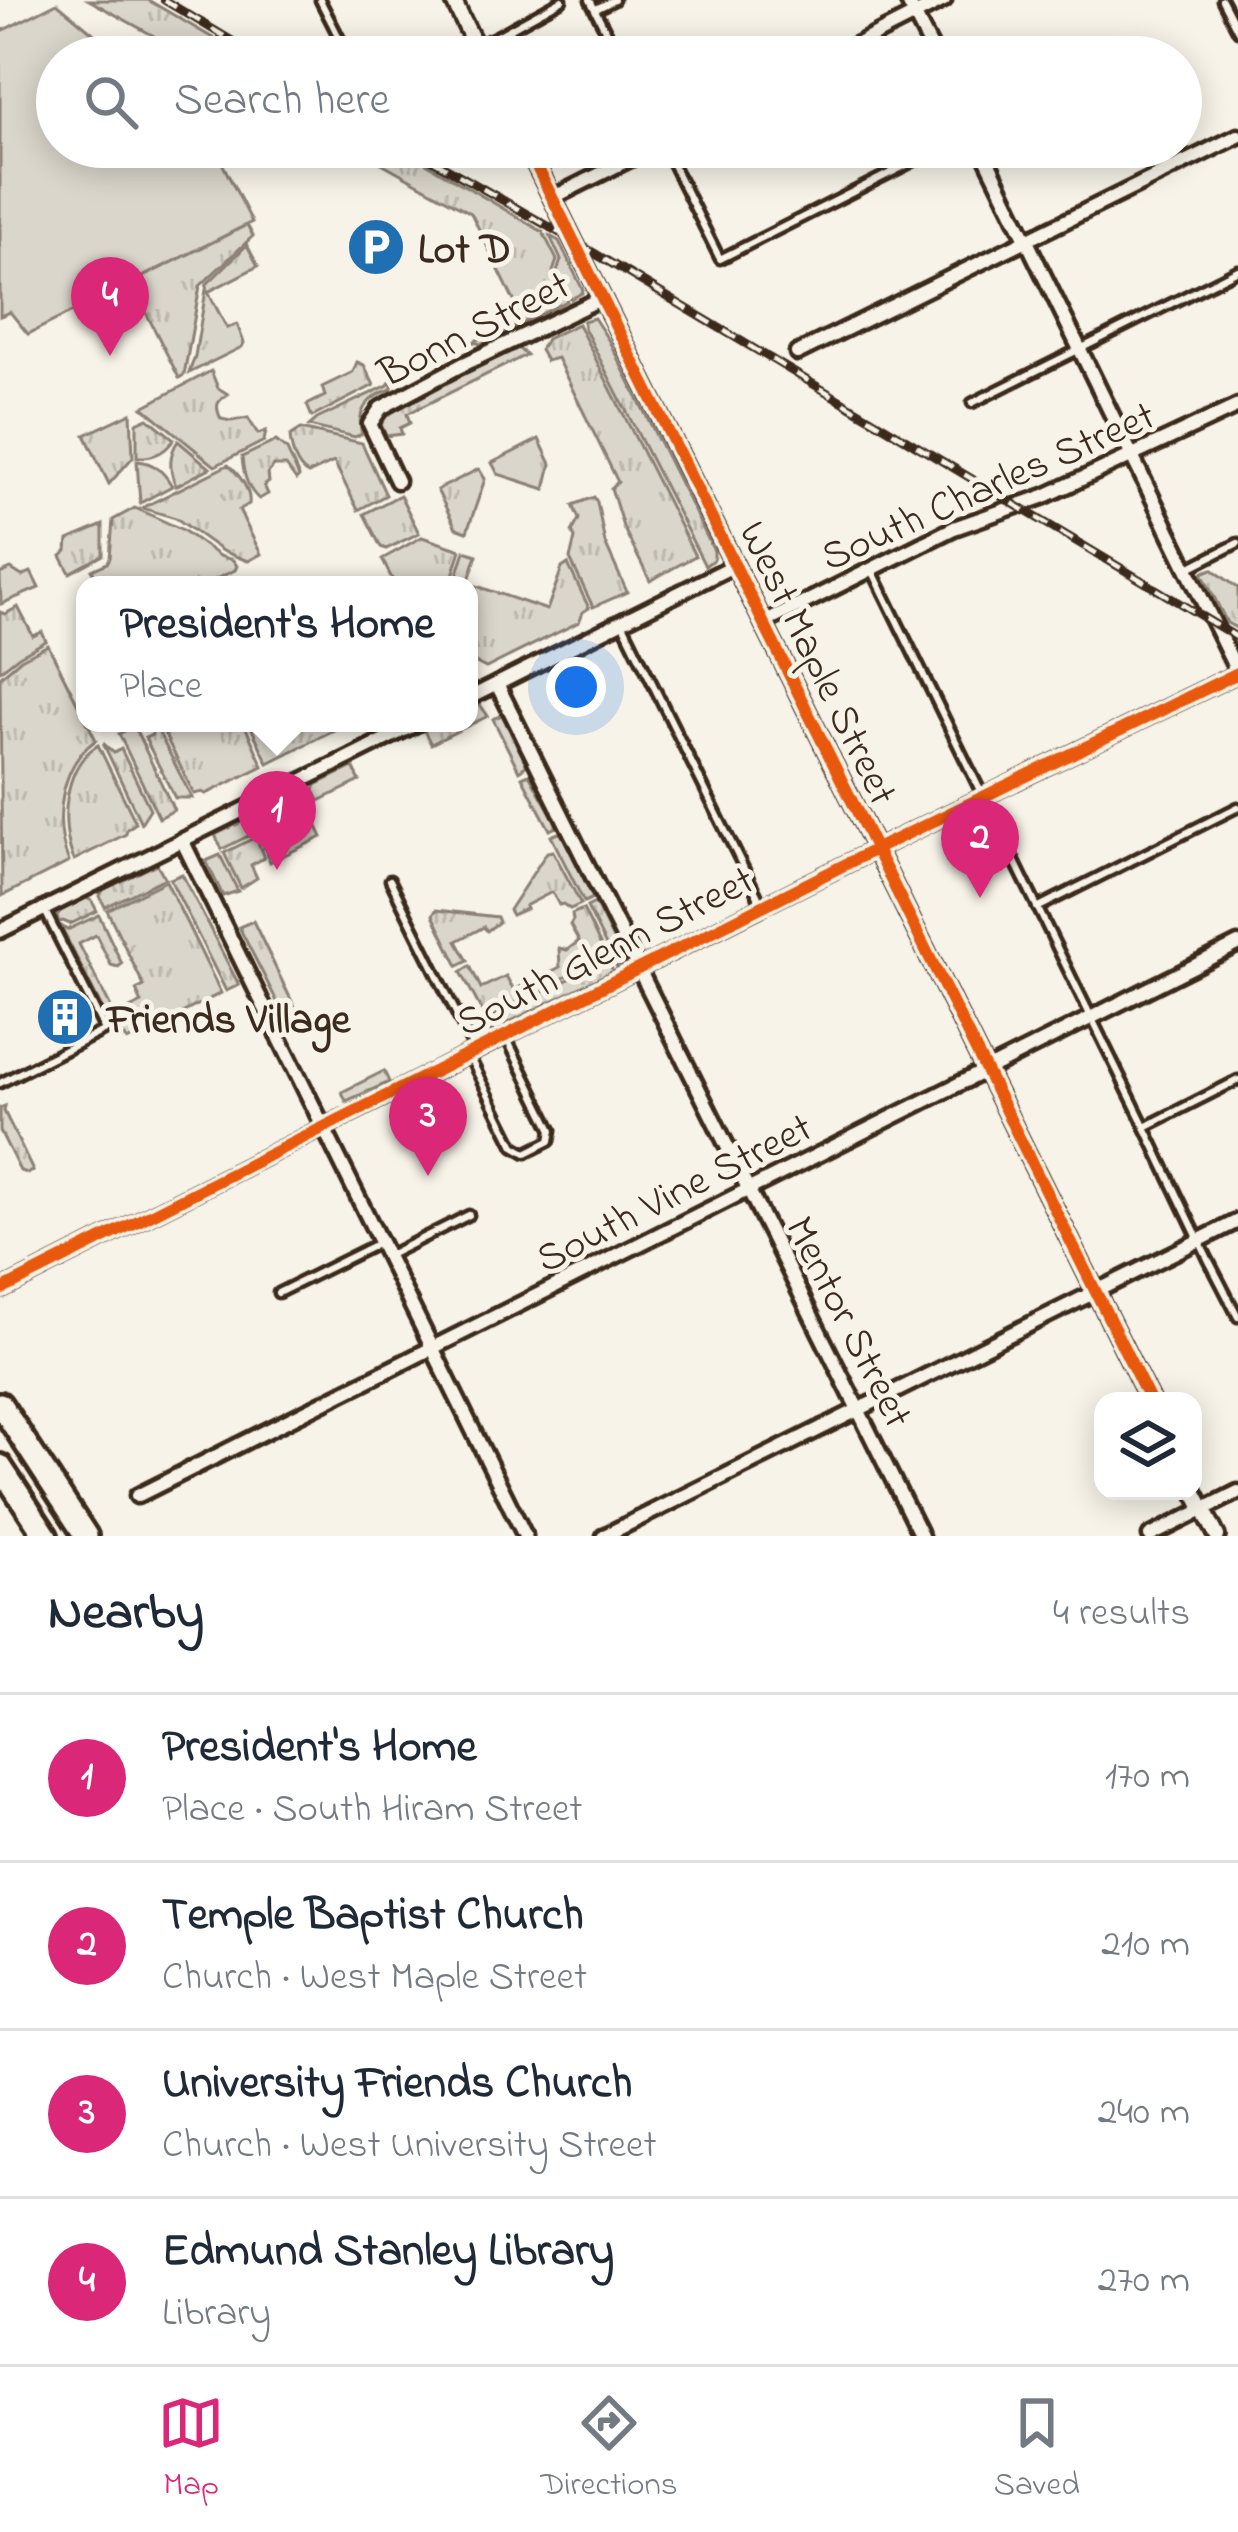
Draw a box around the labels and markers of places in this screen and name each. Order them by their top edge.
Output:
parking icon: Lot D [345,216,407,278]
place label: Lot D [418,221,511,282]
pin: 4 [71,257,149,356]
pin: 1 [238,771,316,870]
pin: 2 [941,799,1019,898]
building icon: Friends Village [34,986,96,1048]
place label: Friends Village [105,991,352,1053]
pin: 3 [389,1077,467,1176]

